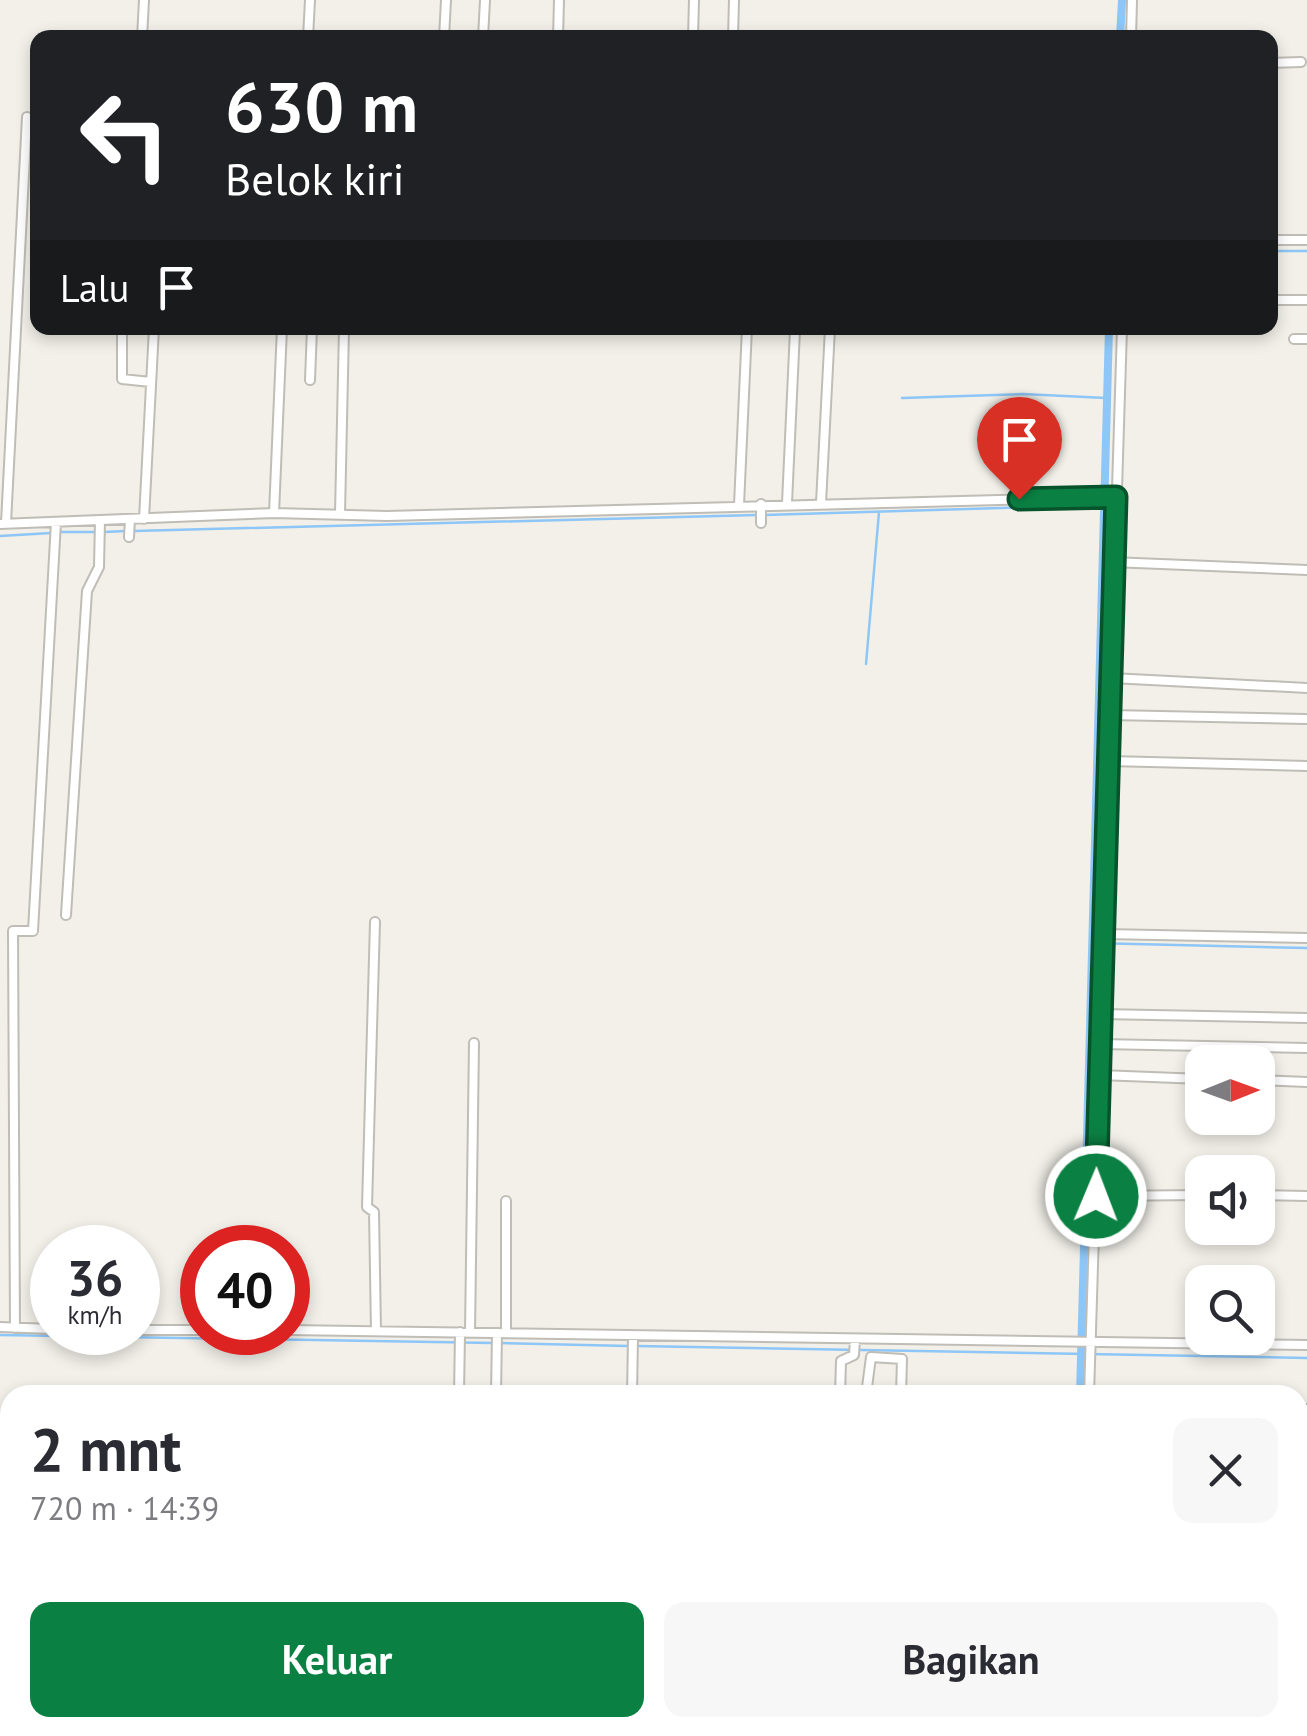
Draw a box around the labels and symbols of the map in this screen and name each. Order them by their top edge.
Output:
pin [977,397,1062,500]
north arrow [1185,1045,1275,1135]
position arrow [1044,1144,1148,1248]
speed limit sign: 40 [180,1225,310,1355]

